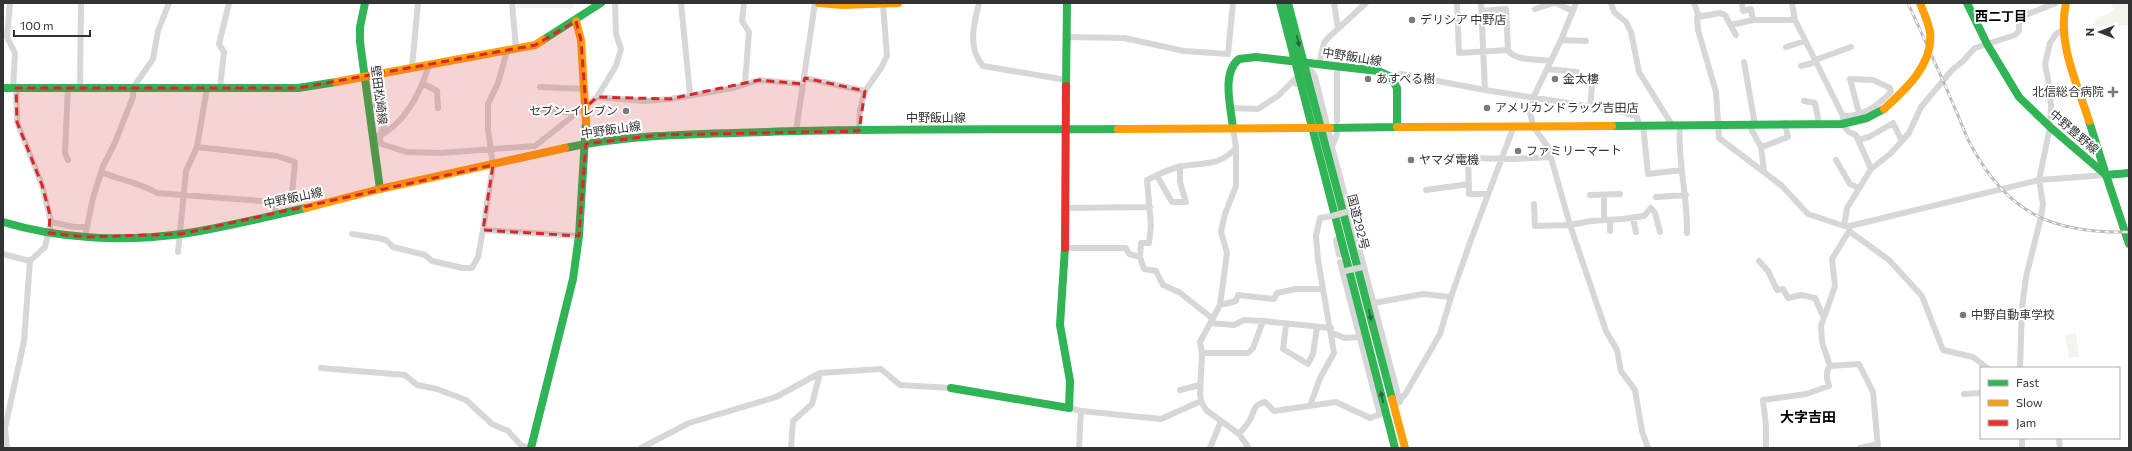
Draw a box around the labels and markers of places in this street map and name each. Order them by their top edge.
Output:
place label: デリシア 中野店 [1420,12,1506,26]
marker: デリシア 中野店 [1407,15,1417,25]
place label: あすぺる樹 [1376,71,1435,85]
place label: 金太樓 [1563,71,1599,85]
marker: あすぺる樹 [1363,74,1373,84]
marker: 金太樓 [1550,74,1560,84]
place label: 北信総合病院 [2032,84,2104,98]
marker: 北信総合病院 [2107,86,2119,98]
place label: アメリカンドラッグ吉田店 [1495,100,1638,114]
place label: セブン-イレブン [529,103,618,117]
marker: アメリカンドラッグ吉田店 [1482,103,1492,113]
marker: セブン-イレブン [621,106,631,116]
place label: ファミリーマート [1526,143,1622,157]
marker: ファミリーマート [1513,146,1523,156]
place label: ヤマダ電機 [1419,152,1479,166]
marker: ヤマダ電機 [1406,155,1416,165]
place label: 中野自動車学校 [1971,307,2055,321]
marker: 中野自動車学校 [1958,310,1968,320]

